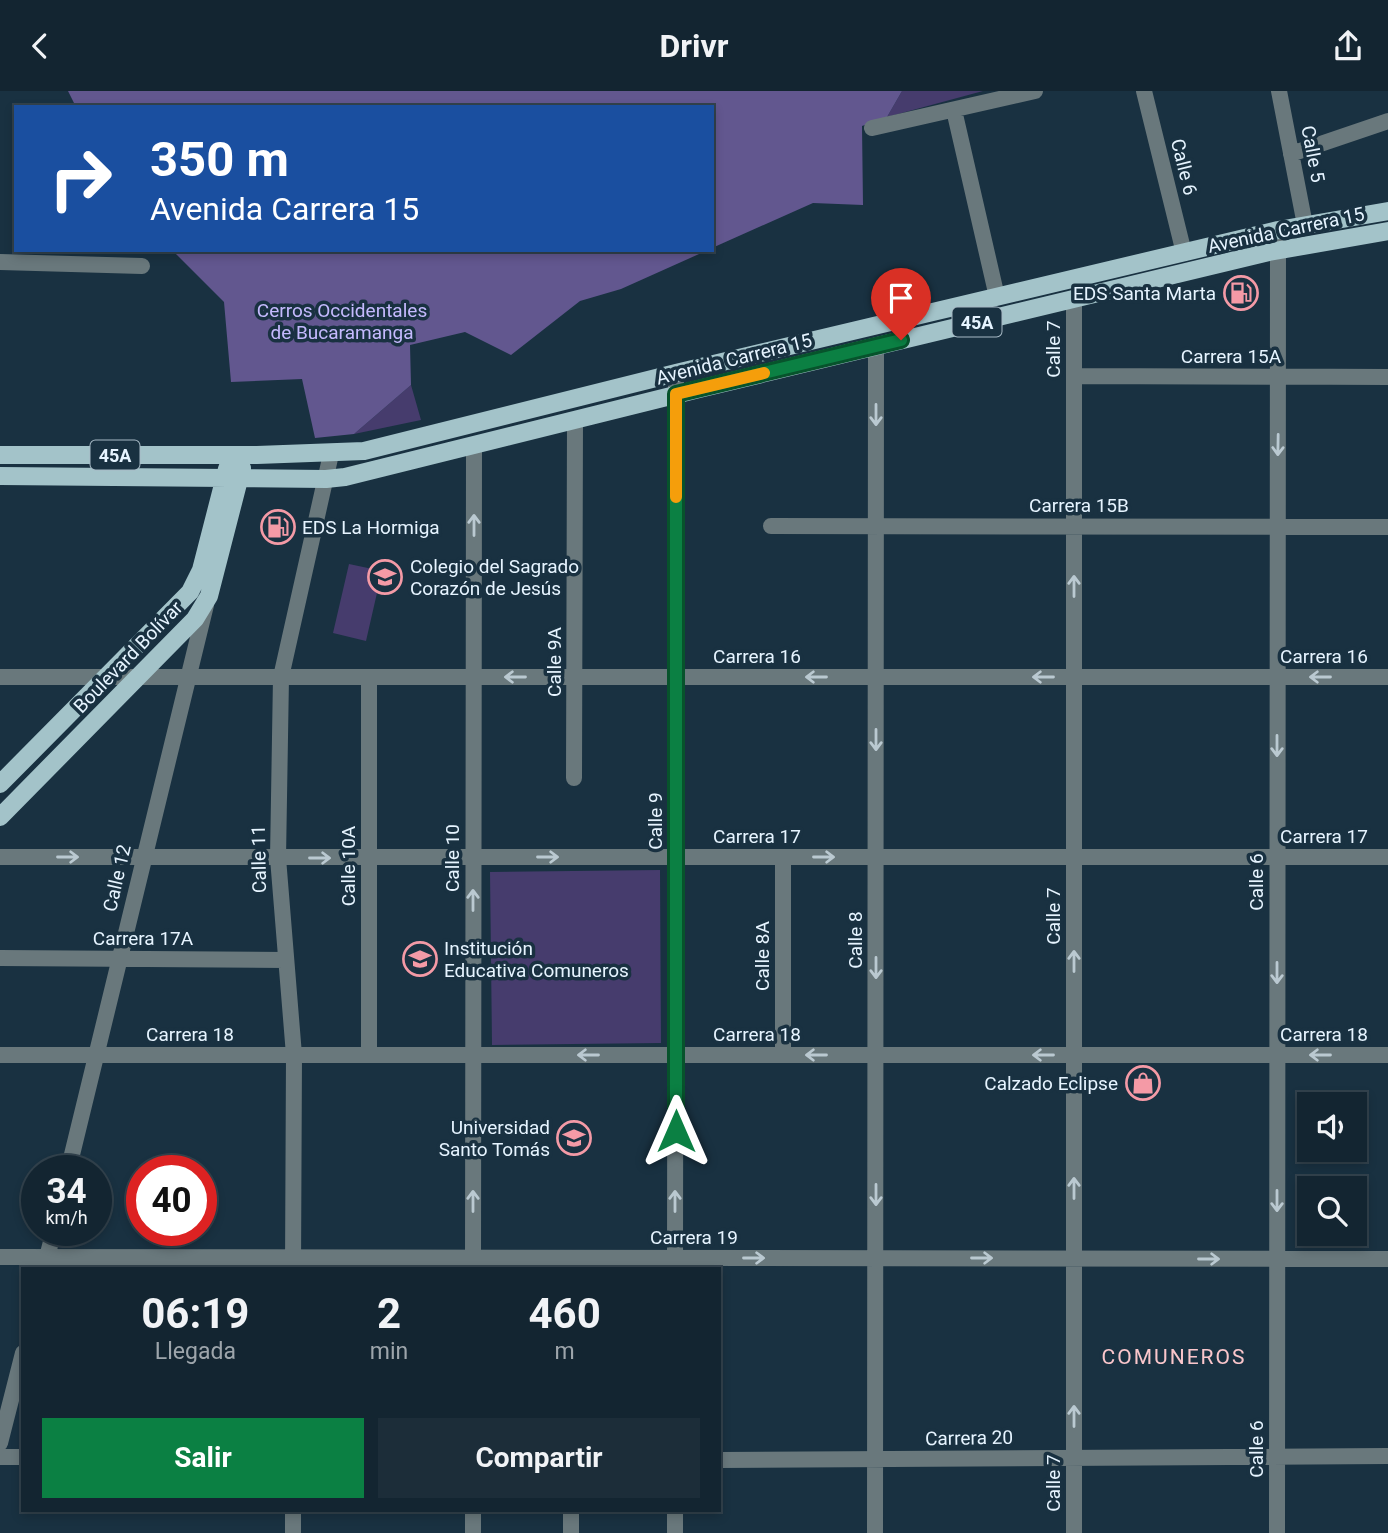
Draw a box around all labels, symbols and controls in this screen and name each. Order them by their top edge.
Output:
icon: back [21,27,59,65]
text: Drivr [660,27,728,65]
icon: share [1329,27,1367,65]
street label: Calle 5 [1296,124,1330,184]
text: 350 m [150,131,289,188]
icon: right [35,133,126,224]
street label: Calle 6 [1166,136,1202,198]
text: Avenida Carrera 15 [150,190,419,228]
street label: Avenida Carrera 15 [1205,202,1367,258]
pin [871,268,931,340]
fuel station icon: EDS Santa Marta [1222,274,1260,312]
icon: arrive [882,279,920,317]
place label: EDS Santa Marta [1073,282,1216,305]
park label: Cerros Occidentales de Bucaramanga [257,299,427,344]
road number: 45A [953,307,1002,337]
street label: Calle 7 [1042,320,1065,378]
street label: Avenida Carrera 15 [654,328,814,390]
street label: Carrera 15A [1181,345,1282,368]
one-way arrow [869,403,883,426]
one-way arrow [1271,433,1285,456]
road number: 45A [90,441,140,469]
street label: Carrera 15B [1029,494,1129,517]
fuel station icon: EDS La Hormiga [259,508,297,546]
one-way arrow [467,514,481,537]
place label: EDS La Hormiga [302,516,440,539]
place label: Colegio del Sagrado Corazón de Jesús [410,555,579,600]
school or university icon: Colegio del Sagrado Corazón de Jesús [366,558,404,596]
one-way arrow [1067,575,1081,598]
street label: Boulevard Bolívar [69,596,188,718]
street label: Calle 9A [543,626,566,697]
street label: Carrera 16 [713,645,801,668]
street label: Carrera 16 [1280,645,1368,668]
one-way arrow [504,670,527,684]
one-way arrow [805,670,828,684]
one-way arrow [1032,670,1055,684]
one-way arrow [1309,670,1332,684]
one-way arrow [869,728,883,751]
one-way arrow [1270,734,1284,757]
street label: Calle 9 [644,792,667,850]
street label: Calle 10 [441,824,464,892]
street label: Calle 11 [247,825,271,893]
street label: Calle 10A [337,825,360,906]
street label: Carrera 17 [713,825,801,848]
street label: Carrera 17 [1280,825,1368,848]
street label: Calle 12 [98,842,136,914]
one-way arrow [56,850,79,864]
one-way arrow [536,850,559,864]
one-way arrow [812,850,835,864]
one-way arrow [308,851,331,865]
street label: Calle 6 [1245,853,1268,911]
street label: Calle 7 [1042,887,1065,945]
one-way arrow [466,888,480,911]
street label: Calle 8 [844,911,867,969]
street label: Calle 8A [751,920,774,991]
street label: Carrera 17A [93,927,194,950]
place label: Institución Educativa Comuneros [444,937,629,982]
school or university icon: Institución Educativa Comuneros [401,940,439,978]
one-way arrow [1067,950,1081,973]
one-way arrow [869,956,883,979]
one-way arrow [1270,962,1284,985]
street label: Carrera 18 [146,1023,234,1046]
street label: Carrera 18 [713,1023,801,1046]
street label: Carrera 18 [1280,1023,1368,1046]
one-way arrow [577,1048,600,1062]
one-way arrow [805,1048,828,1062]
one-way arrow [1032,1048,1055,1062]
one-way arrow [1309,1048,1332,1062]
shop icon: Calzado Eclipse [1124,1064,1162,1102]
place label: Calzado Eclipse [984,1072,1118,1095]
map controls [1297,1092,1367,1246]
button: sound [1297,1092,1367,1162]
position arrow [639,1094,713,1168]
place label: Universidad Santo Tomás [439,1116,550,1161]
school or university icon: Universidad Santo Tomás [555,1119,593,1157]
speed limit sign: 40 [126,1155,217,1246]
text: 34 [46,1171,87,1212]
button: search [1297,1176,1367,1246]
one-way arrow [1067,1177,1081,1200]
one-way arrow [869,1183,883,1206]
one-way arrow [466,1189,480,1212]
one-way arrow [668,1189,682,1212]
one-way arrow [1270,1189,1284,1212]
text: km/h [45,1207,88,1228]
street label: Carrera 19 [650,1226,738,1249]
one-way arrow [742,1251,765,1265]
one-way arrow [970,1251,993,1265]
one-way arrow [1197,1252,1220,1266]
text: 06:19 [141,1289,249,1338]
text: 2 [377,1289,401,1338]
text: 460 [528,1289,601,1338]
text: Llegada [155,1338,236,1365]
text: min [370,1338,408,1365]
text: m [555,1338,575,1365]
district label: COMUNEROS [1102,1345,1246,1369]
one-way arrow [1067,1405,1081,1428]
button: Salir [42,1418,364,1498]
button: Compartir [378,1418,700,1498]
street label: Calle 6 [1245,1420,1268,1478]
street label: Carrera 20 [925,1426,1013,1450]
street label: Calle 7 [1042,1454,1065,1512]

